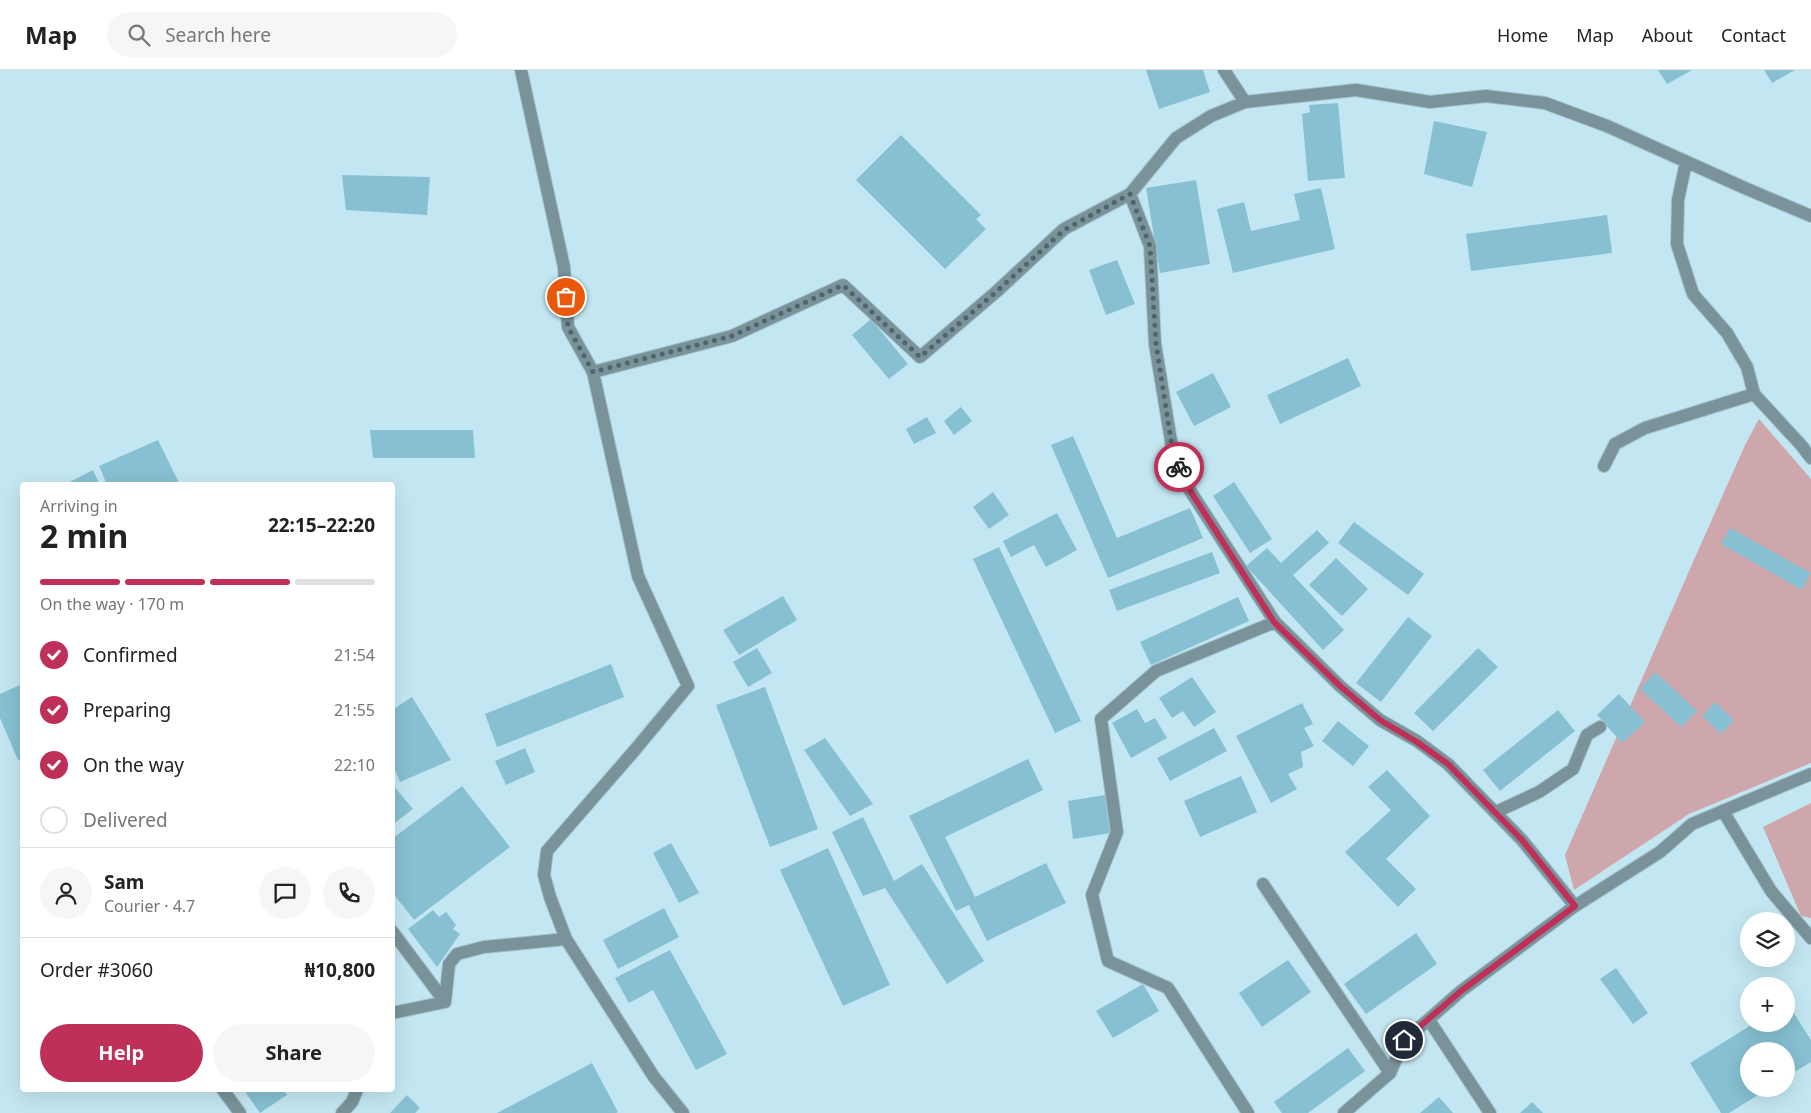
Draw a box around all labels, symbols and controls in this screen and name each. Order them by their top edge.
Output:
search box [107,12,457,57]
text: Map [25,18,77,51]
icon: search [125,21,153,49]
text: Search here [165,22,271,48]
text: Home [1497,23,1548,47]
text: Map [1576,23,1614,47]
text: About [1642,23,1693,47]
text: Contact [1721,23,1786,47]
pin [545,276,587,318]
icon: bag [552,283,580,311]
courier [1154,442,1204,492]
icon: bike [1165,453,1193,481]
text: Arriving in [40,495,118,517]
text: 22:15–22:20 [268,512,375,538]
text: 2 min [40,514,128,557]
text: On the way · 170 m [40,593,184,615]
icon: check [40,641,68,669]
text: Confirmed [83,642,178,668]
text: 21:54 [334,644,375,666]
icon: check [40,696,68,724]
text: Preparing [83,697,171,723]
text: 21:55 [334,699,375,721]
icon: check [40,751,68,779]
text: On the way [83,752,184,778]
text: 22:10 [334,754,375,776]
text: Delivered [83,807,168,833]
button: person [40,867,92,919]
button: chat [259,867,311,919]
button: phone [323,867,375,919]
text: Sam [104,869,144,895]
text: Courier · 4.7 [104,895,195,917]
map controls [1740,912,1795,1097]
button: layers [1740,912,1795,967]
text: Order #3060 [40,957,153,983]
text: ₦10,800 [304,957,375,983]
button: + [1740,977,1795,1032]
pin [1383,1019,1425,1061]
button: Help [40,1024,203,1082]
button: Share [213,1024,375,1082]
icon: home [1390,1026,1418,1054]
button: − [1740,1042,1795,1097]

